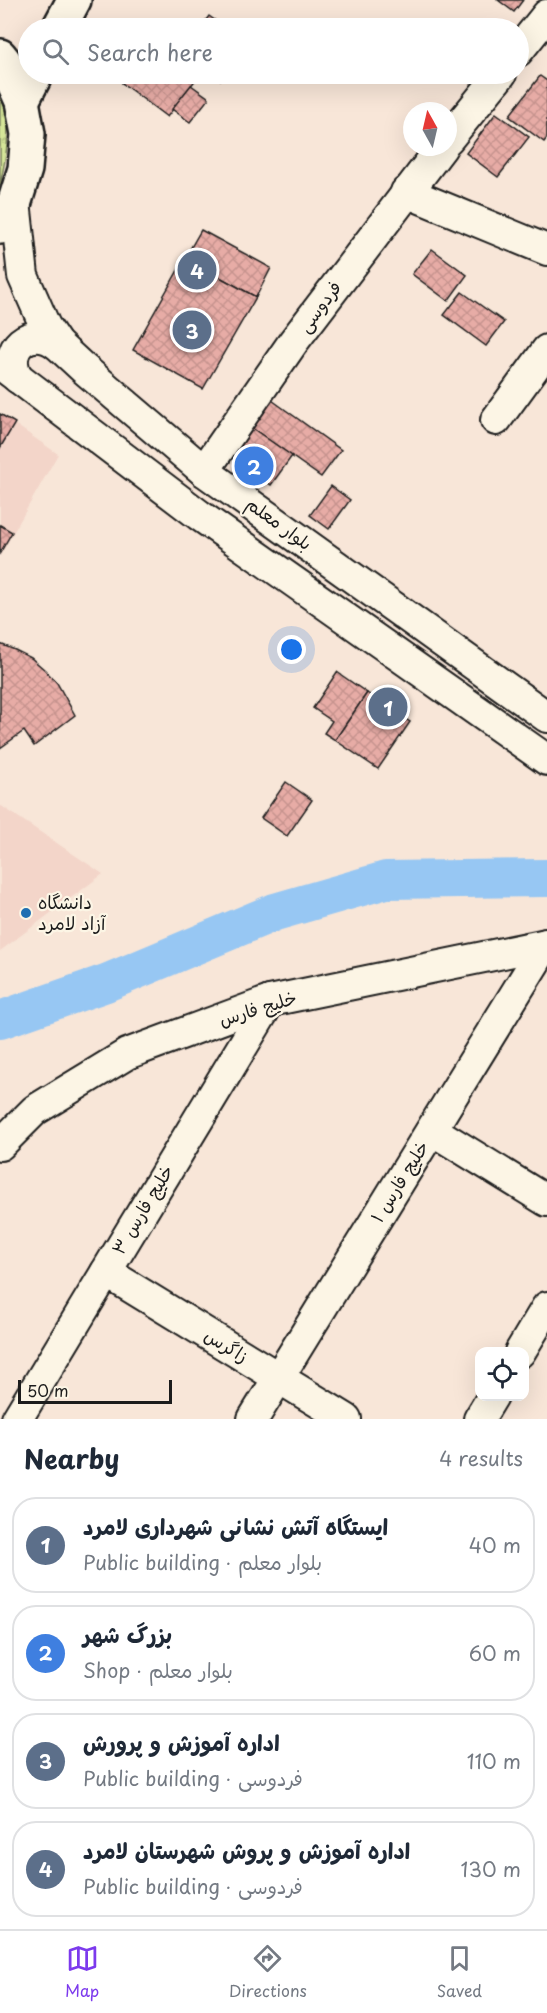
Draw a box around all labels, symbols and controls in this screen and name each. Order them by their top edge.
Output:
search box [18,18,529,84]
icon: search [39,35,72,68]
text: Search here [87,35,213,68]
north arrow [403,102,457,156]
pin: 4 [178,248,216,292]
street label: فردوسی [290,275,347,338]
pin: 3 [172,308,212,352]
pin: 2 [234,444,274,488]
street label: بلوار معلم [240,490,318,558]
your location [277,635,306,664]
pin: 1 [368,684,408,730]
place label: دانشگاه آزاد لامرد [38,888,107,936]
marker: دانشگاه آزاد لامرد [19,906,33,920]
street label: خلیج فارس [215,983,300,1032]
street label: خلیج فارس ۱ [363,1135,435,1228]
street label: خلیج فارس ۳ [104,1159,179,1259]
street label: زاگرس [200,1321,254,1368]
map controls [475,1347,529,1401]
button: locate [475,1347,529,1401]
scale bar [18,1377,172,1404]
text: 50 m [27,1378,68,1402]
text: Nearby [24,1439,119,1478]
text: 4 results [439,1443,523,1473]
text: ایستگاه آتش نشانی شهرداری لامرد [83,1509,388,1542]
text: 1 [41,1530,50,1560]
text: 40 m [469,1530,521,1560]
text: Public building · بلوار معلم [83,1547,322,1577]
text: بزرگ شهر [83,1617,172,1650]
text: 2 [38,1638,53,1668]
text: 60 m [469,1638,521,1668]
text: Shop · بلوار معلم [83,1655,233,1685]
text: اداره آموزش و پرورش [83,1725,280,1758]
text: 3 [39,1746,52,1776]
text: 110 m [467,1746,521,1776]
text: Public building · فردوسی [83,1763,303,1793]
text: اداره آموزش و پروش شهرستان لامرد [83,1833,410,1866]
text: 4 [39,1854,52,1884]
text: 130 m [461,1854,521,1884]
text: Public building · فردوسی [83,1871,303,1901]
tab: Map [65,1942,99,2002]
tab: Directions [229,1942,307,2002]
tab: Saved [437,1942,482,2002]

